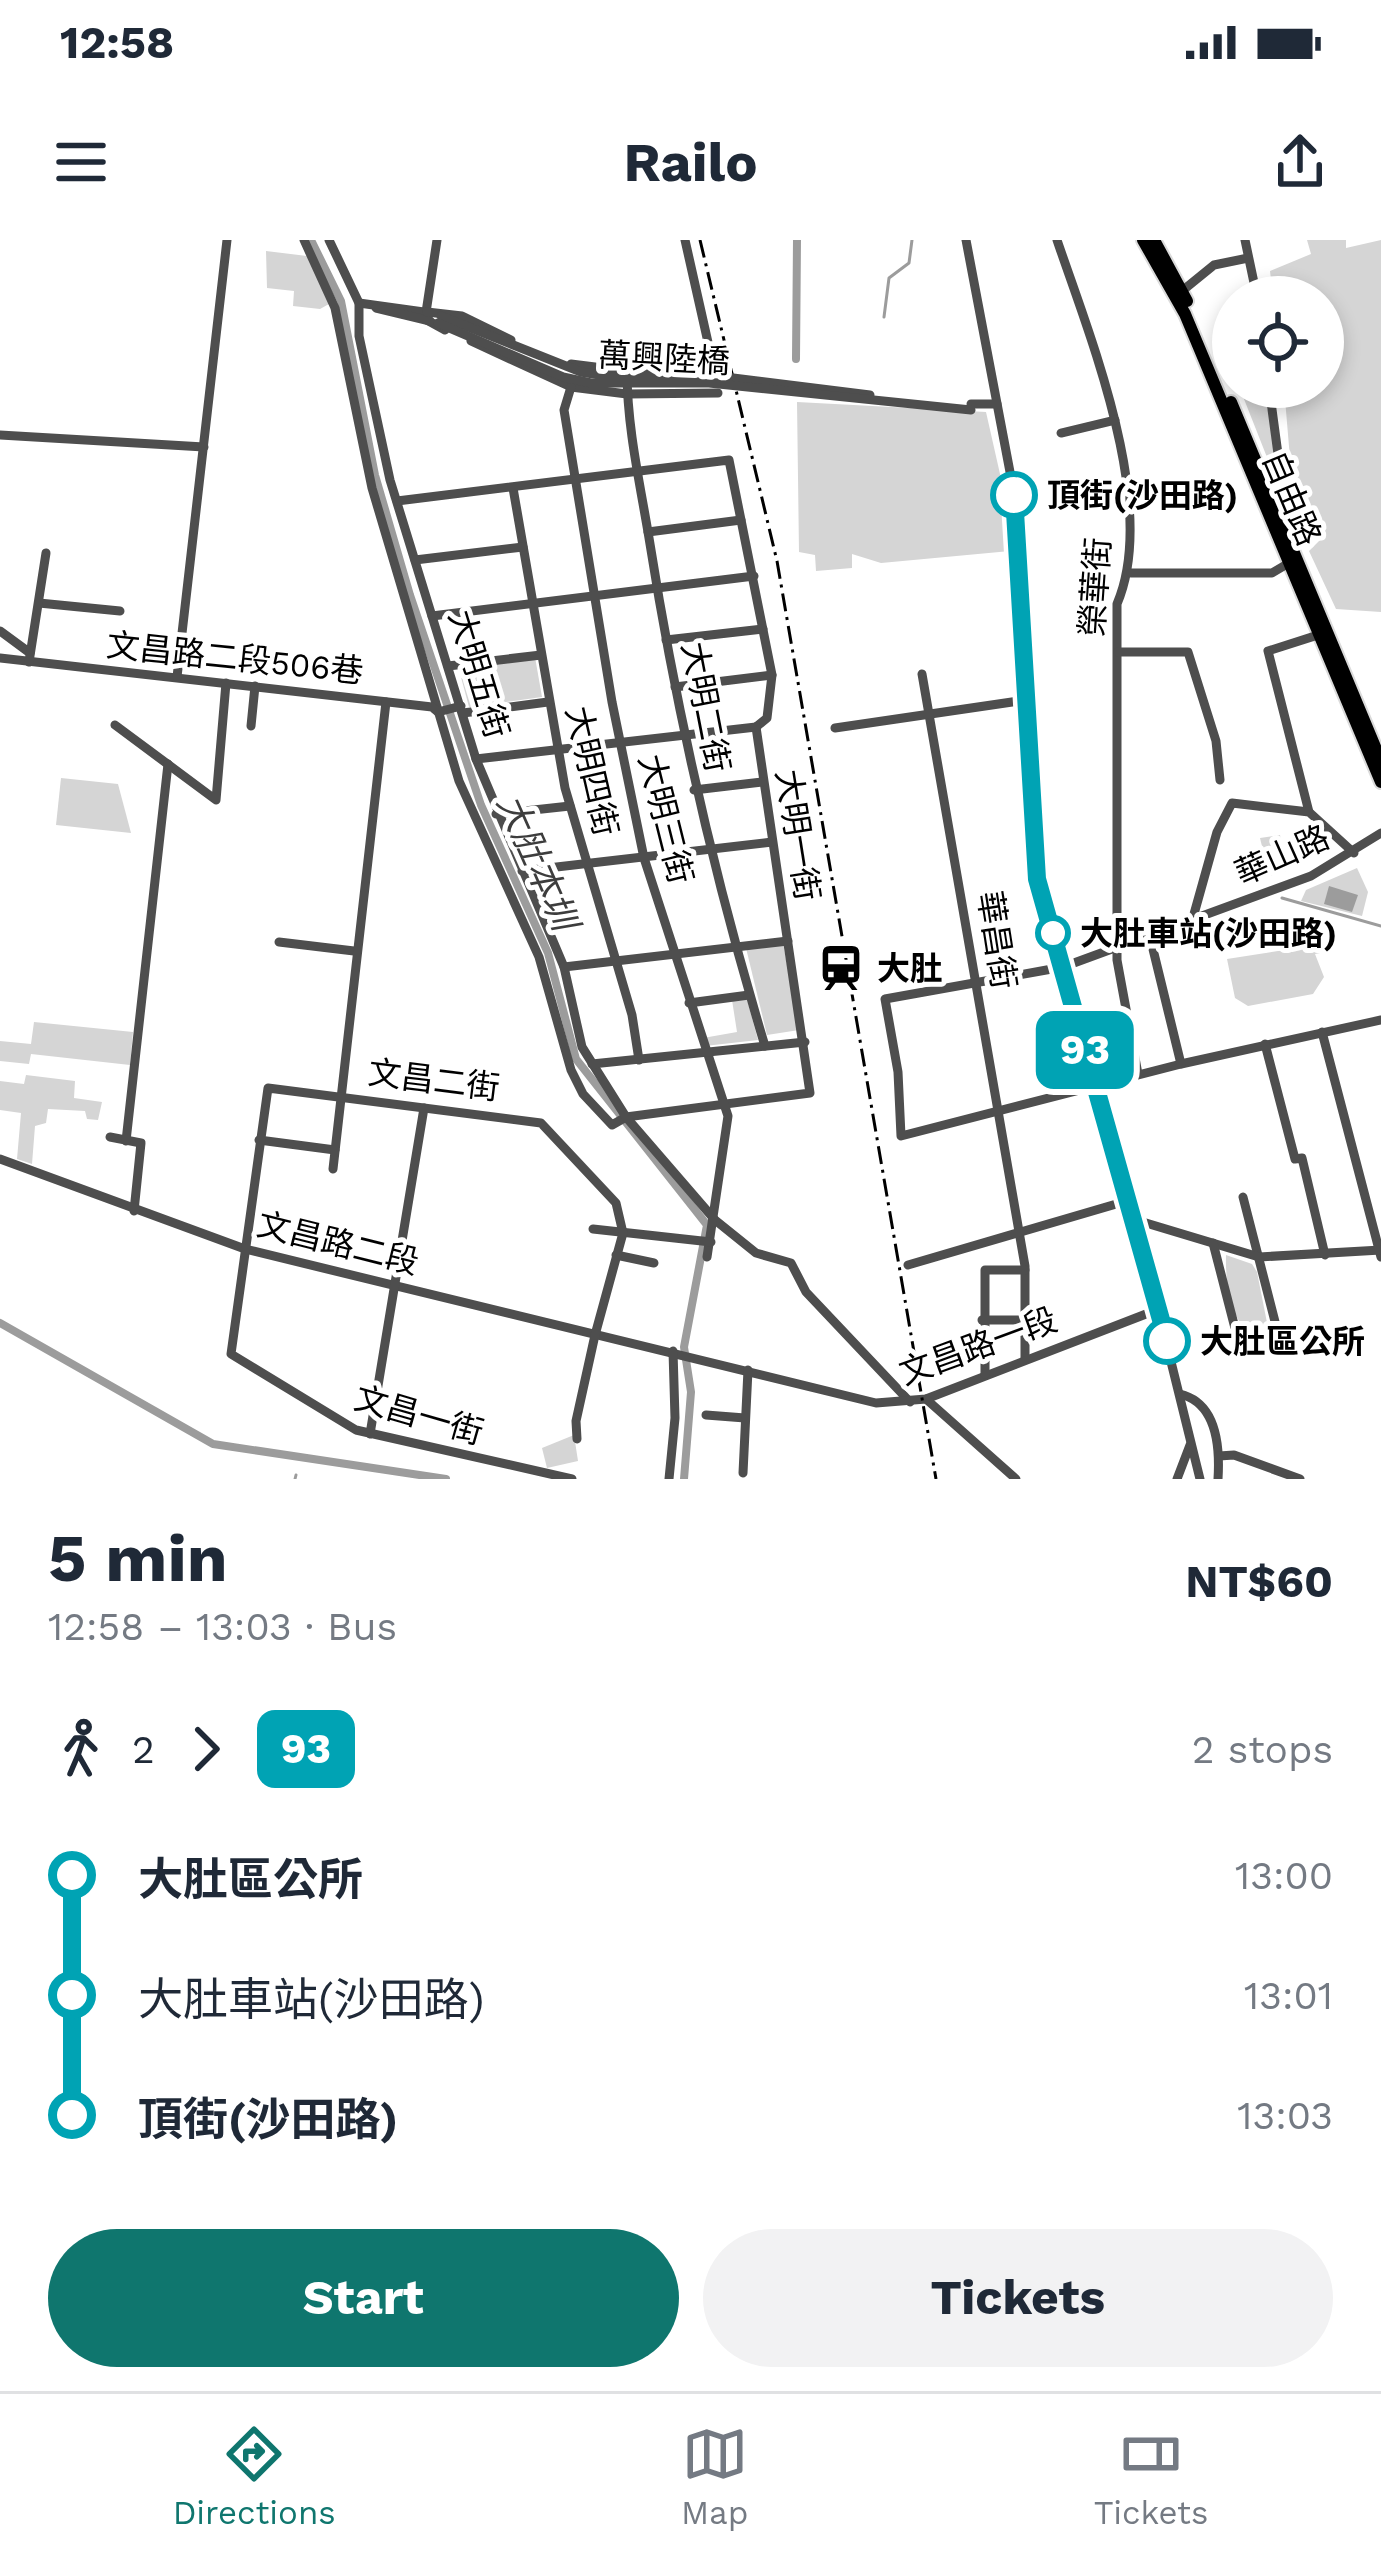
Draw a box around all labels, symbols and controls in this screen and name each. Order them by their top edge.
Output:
text: 12:58 [60,16,174,69]
icon: menu [48,129,114,195]
icon: share [1267,129,1333,195]
text: Railo [623,131,758,194]
map controls [1212,276,1344,408]
button: locate [1212,276,1344,408]
street label: 萬興陸橋 [597,335,731,381]
street label: 自由路 [1255,445,1329,551]
marker: 頂街(沙田路) [992,473,1036,517]
place label: 頂街(沙田路) [1047,476,1238,515]
street label: 榮華街 [1072,536,1118,638]
street label: 大明五街 [441,605,517,743]
street label: 文昌路二段506巷 [105,625,365,691]
street label: 大明二街 [674,638,738,776]
street label: 大明四街 [558,702,626,840]
street label: 大明三街 [631,750,701,888]
street label: 大明一街 [768,767,828,903]
water label: 大肚本圳 [489,788,588,941]
street label: 華山路 [1229,817,1335,893]
street label: 華昌街 [970,888,1024,992]
place label: 大肚車站(沙田路) [1080,914,1337,953]
marker: 大肚車站(沙田路) [1037,917,1069,949]
station icon: 大肚 [816,943,866,993]
place label: 大肚 [877,949,943,988]
line badge: 93 [1031,1011,1139,1089]
text: 93 [1060,1025,1110,1074]
street label: 文昌二街 [366,1053,502,1107]
street label: 文昌路二段 [253,1204,423,1282]
street label: 文昌路一段 [894,1299,1062,1393]
marker: 大肚區公所 [1145,1319,1189,1363]
place label: 大肚區公所 [1200,1322,1365,1361]
street label: 文昌一街 [350,1378,488,1452]
text: 5 min [48,1520,228,1597]
text: NT$60 [1185,1555,1333,1608]
text: 12:58 – 13:03 · Bus [48,1604,397,1649]
icon: walk [48,1716,114,1782]
icon: forward [173,1716,239,1782]
text: 93 [281,1724,331,1773]
text: 2 [132,1727,155,1772]
text: 2 stops [1192,1727,1333,1772]
text: 大肚區公所 [138,1853,363,1906]
text: 13:00 [1235,1853,1333,1898]
text: 大肚車站(沙田路) [138,1973,485,2026]
text: 13:01 [1244,1973,1333,2018]
text: 頂街(沙田路) [138,2093,398,2146]
text: 13:03 [1237,2093,1333,2138]
button: Start [48,2229,679,2367]
button: Tickets [703,2229,1333,2367]
tab: Directions [173,2421,336,2532]
tab: Map [681,2421,748,2532]
tab: Tickets [1094,2421,1208,2532]

